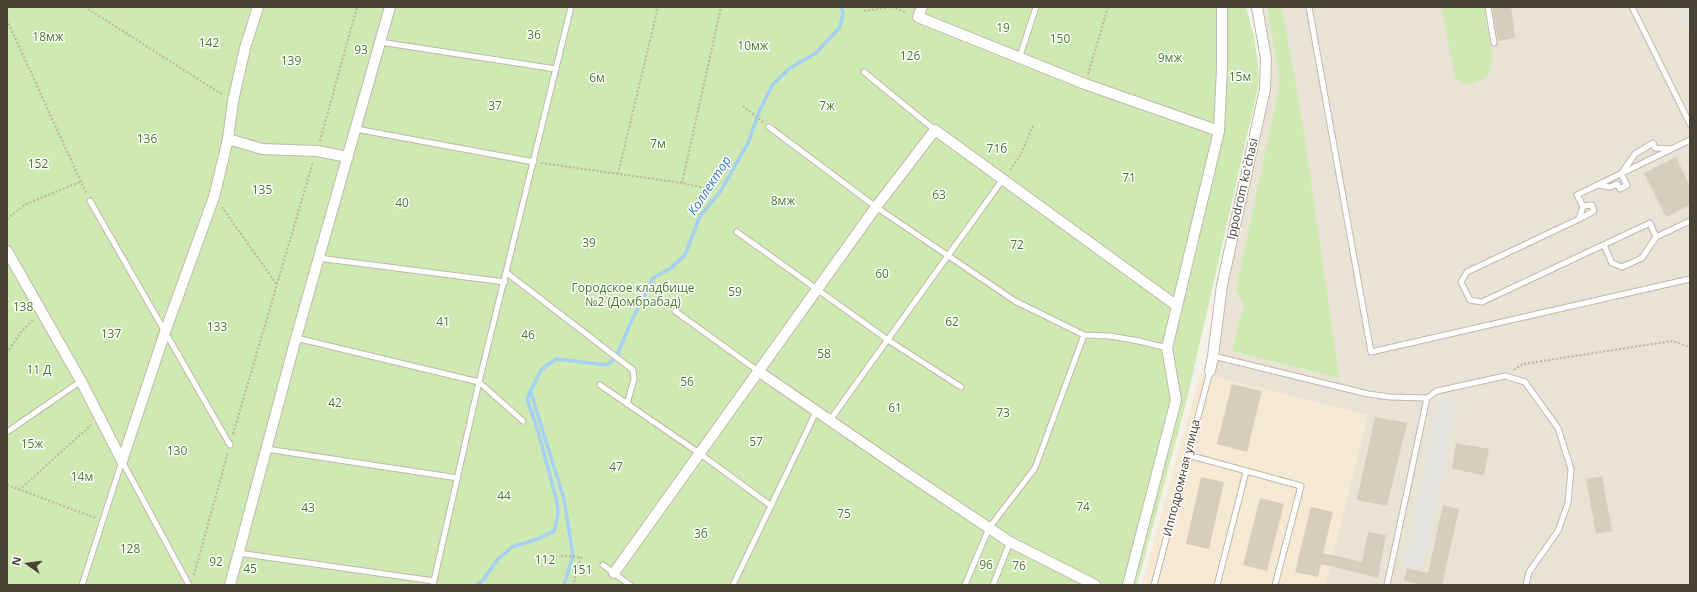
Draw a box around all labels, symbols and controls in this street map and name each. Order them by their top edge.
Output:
park label: 19 [996,22,1010,36]
park label: 36 [527,29,541,43]
park label: 18мж [32,31,64,45]
park label: 150 [1050,33,1070,47]
park label: 142 [199,37,219,51]
park label: 10мж [737,40,769,54]
park label: 93 [354,44,368,58]
park label: 126 [900,50,920,64]
park label: 9мж [1158,52,1182,66]
park label: 139 [281,55,301,69]
park label: 15м [1229,71,1251,85]
park label: 6м [589,72,605,86]
park label: 37 [488,100,502,114]
park label: 7ж [819,100,835,114]
park label: 136 [137,133,157,147]
street label: Ippodrom ko'chasi [1224,137,1262,241]
park label: 7м [650,138,666,152]
park label: 71б [987,143,1007,157]
water label: Коллектор [685,153,735,219]
park label: 152 [28,158,48,172]
park label: 71 [1122,172,1136,186]
park label: 135 [252,184,272,198]
park label: 63 [932,189,946,203]
park label: 8мж [771,195,795,209]
park label: 40 [395,197,409,211]
park label: 39 [582,237,596,251]
park label: 72 [1010,239,1024,253]
park label: 60 [875,268,889,282]
park label: Городское кладбище №2 (Домбрабад) [572,282,694,310]
park label: 59 [728,286,742,300]
park label: 138 [13,301,33,315]
park label: 41 [436,316,450,330]
park label: 62 [945,316,959,330]
park label: 133 [207,321,227,335]
park label: 137 [101,328,121,342]
park label: 46 [521,329,535,343]
park label: 58 [817,348,831,362]
park label: 11 Д [26,364,52,378]
park label: 56 [680,376,694,390]
park label: 42 [328,397,342,411]
park label: 61 [888,402,902,416]
park label: 73 [996,407,1010,421]
street label: Ипподромная улица [1160,418,1204,538]
park label: 57 [749,436,763,450]
park label: 15ж [21,438,43,452]
park label: 130 [167,445,187,459]
park label: 47 [609,461,623,475]
park label: 14м [71,471,93,485]
park label: 44 [497,490,511,504]
park label: 74 [1076,501,1090,515]
park label: 43 [301,502,315,516]
park label: 75 [837,508,851,522]
park label: 3б [694,528,708,542]
park label: 128 [120,543,140,557]
north arrow [8,544,48,584]
park label: 112 [535,554,555,568]
text: N [8,555,24,567]
park label: 92 [209,556,223,570]
park label: 96 [979,559,993,573]
park label: 76 [1012,560,1026,574]
park label: 45 [243,563,257,577]
park label: 151 [572,564,592,578]

